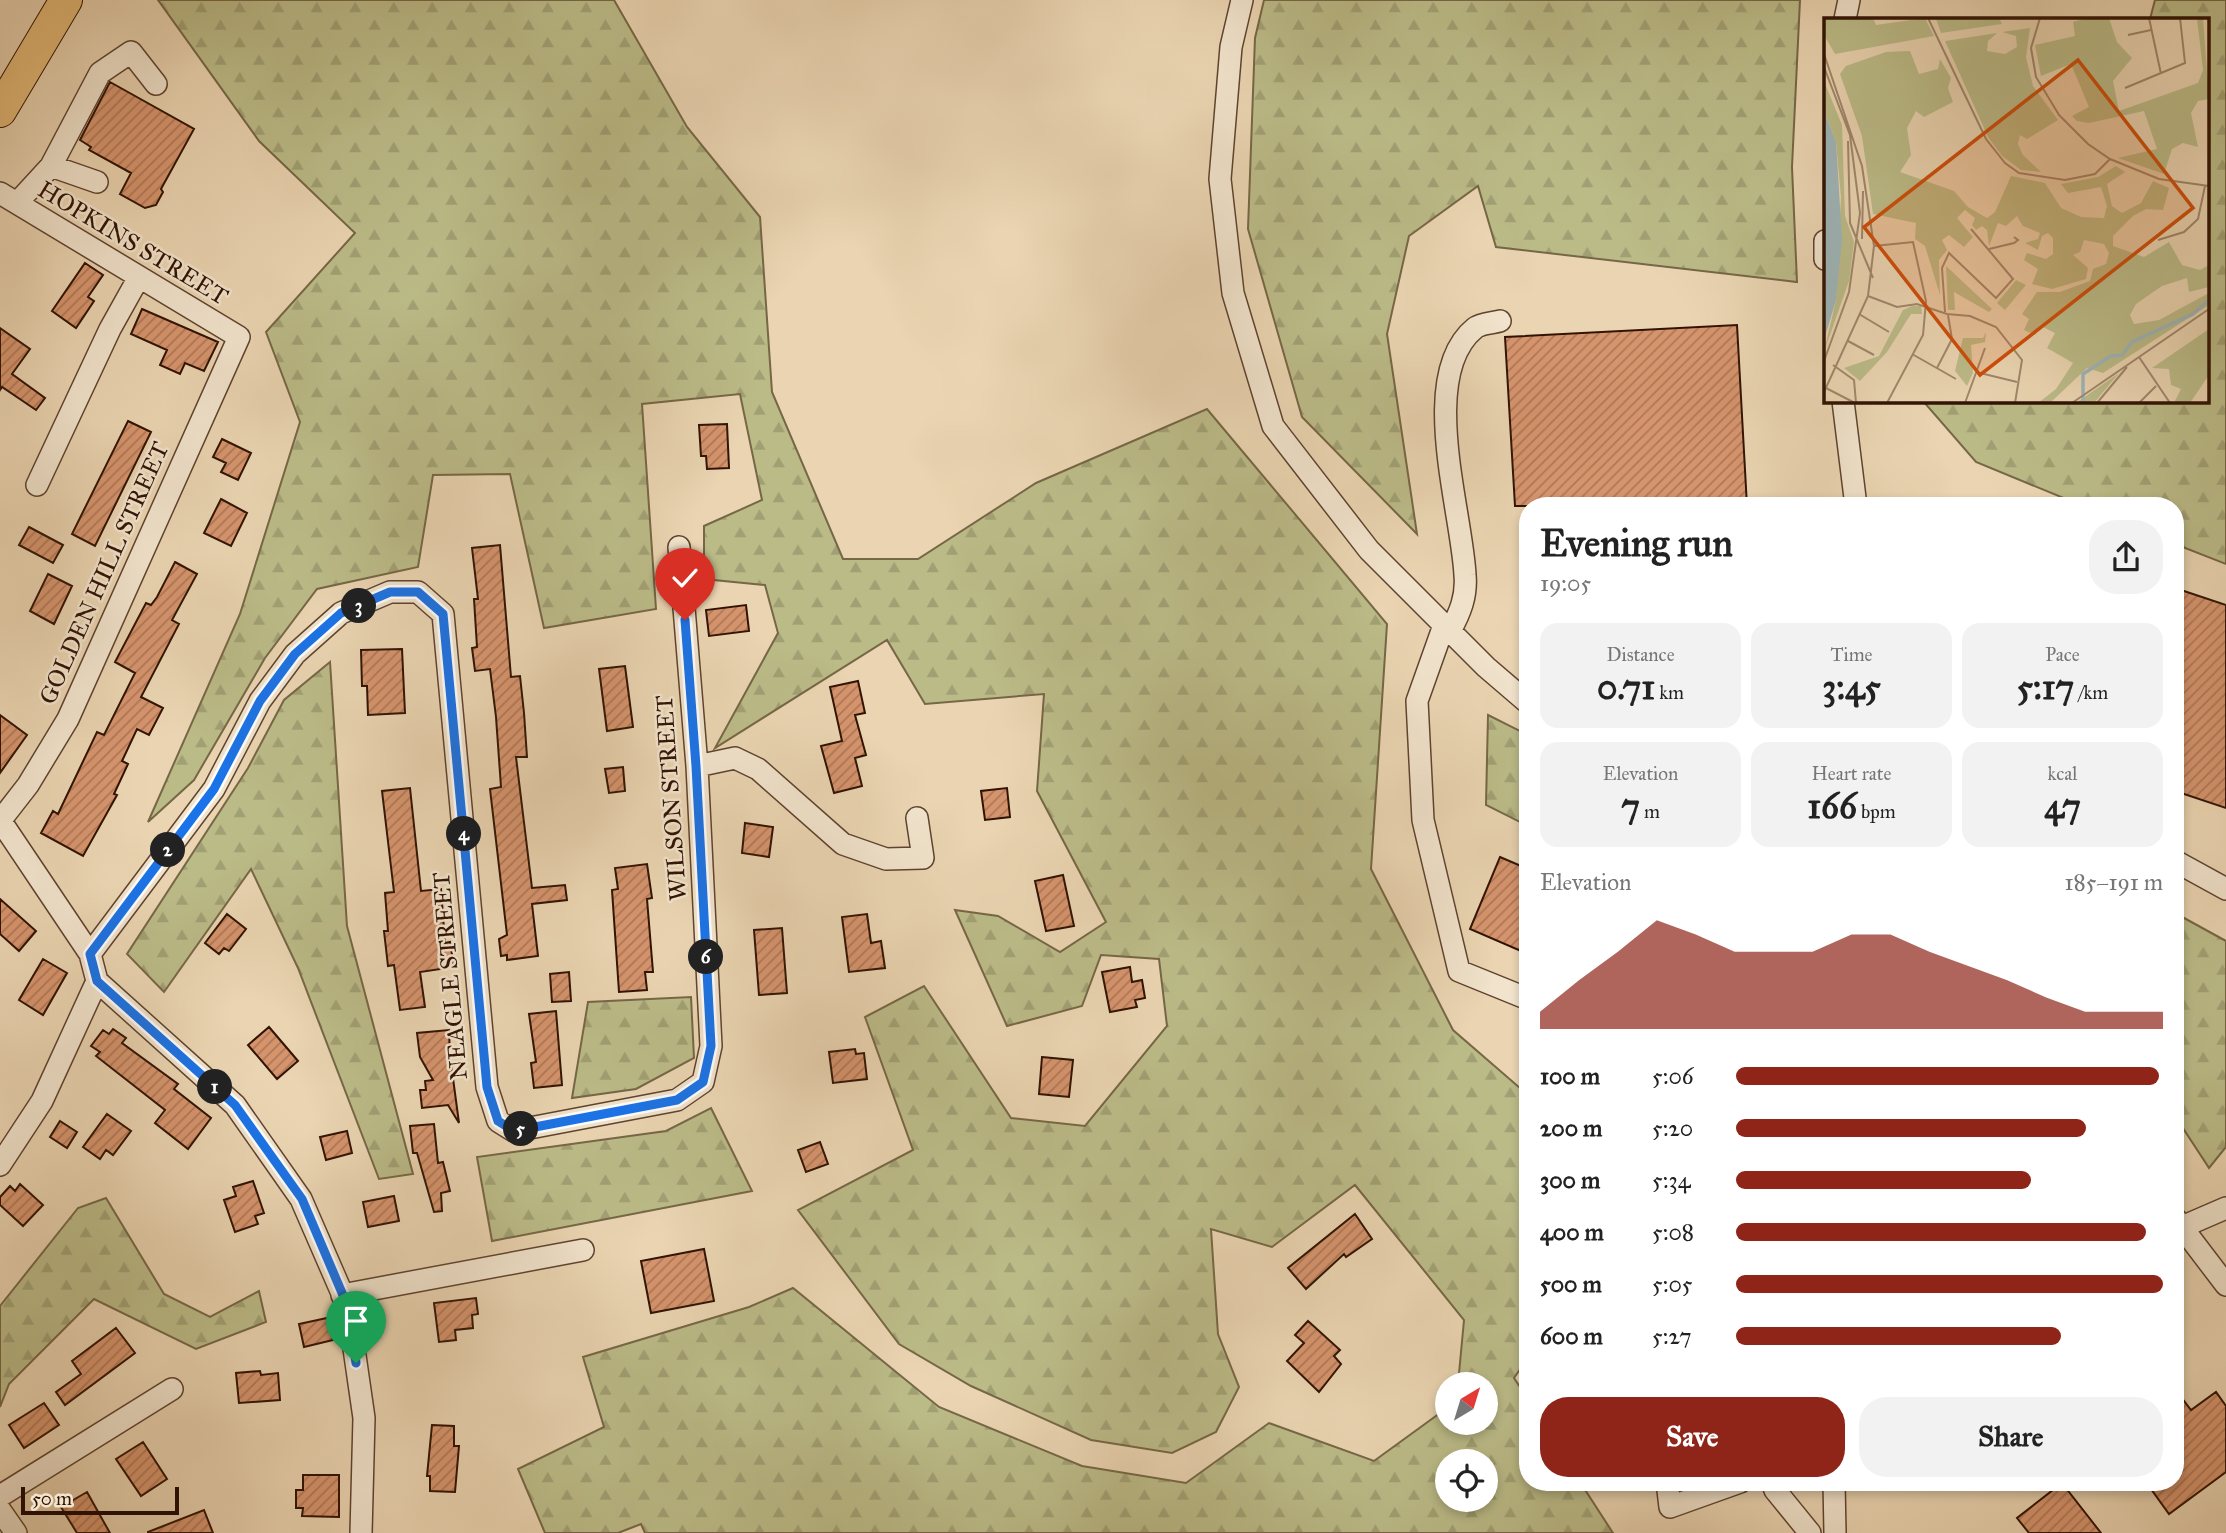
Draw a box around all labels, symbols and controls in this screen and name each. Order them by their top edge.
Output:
inset map [1824,18,2208,402]
street label: HOPKINS STREET [32,174,234,312]
street label: GOLDEN HILL STREET [32,437,176,709]
text: Evening run [1540,520,1733,566]
button: share [2089,520,2163,594]
pin [655,548,715,620]
icon: check [666,559,704,597]
text: 19:05 [1540,569,1591,597]
pin: 3 [342,588,376,624]
text: 3 [355,594,362,617]
text: Distance [1606,643,1675,666]
text: Time [1830,643,1873,666]
text: Pace [2045,643,2080,666]
text: 0.71 [1597,666,1655,709]
text: 3:45 [1822,666,1881,709]
text: 5:17 [2017,666,2074,709]
text: km [1655,681,1684,704]
text: /km [2074,681,2108,704]
street label: WILSON STREET [649,694,693,902]
text: Elevation [1603,762,1678,785]
text: Heart rate [1812,762,1891,785]
text: kcal [2048,762,2077,785]
text: 7 [1621,785,1640,828]
text: 166 [1807,785,1857,828]
text: 47 [2044,785,2081,828]
text: m [1640,800,1660,823]
text: bpm [1857,800,1896,823]
pin: 4 [447,816,482,852]
text: 4 [458,822,469,845]
pin: 2 [150,832,186,868]
text: 2 [163,838,172,861]
text: Elevation [1540,868,1631,896]
text: 185–191 m [2064,868,2163,896]
street label: NEAGLE STREET [426,871,474,1081]
pin: 6 [688,940,724,974]
text: 6 [701,945,710,968]
text: 100 m [1540,1062,1600,1090]
text: 5:06 [1652,1062,1694,1090]
pin: 1 [198,1070,232,1104]
text: 1 [211,1075,218,1098]
pin: 5 [504,1112,538,1146]
text: 200 m [1540,1114,1602,1142]
text: 5:20 [1652,1114,1693,1142]
text: 5 [516,1117,525,1140]
text: 300 m [1540,1166,1600,1194]
text: 5:34 [1652,1166,1691,1194]
text: 400 m [1540,1218,1604,1246]
text: 5:08 [1652,1218,1694,1246]
text: 500 m [1540,1270,1602,1298]
text: 5:05 [1652,1270,1693,1298]
pin [326,1291,386,1363]
icon: arrive [337,1302,375,1340]
text: 600 m [1540,1322,1603,1350]
text: 5:27 [1652,1322,1692,1350]
north arrow [1435,1372,1498,1435]
map controls [1435,1372,1498,1512]
button: Save [1540,1397,1845,1477]
button: Share [1859,1397,2163,1477]
button: locate [1435,1449,1498,1512]
scale bar [21,1484,178,1516]
text: 50 m [32,1487,72,1510]

